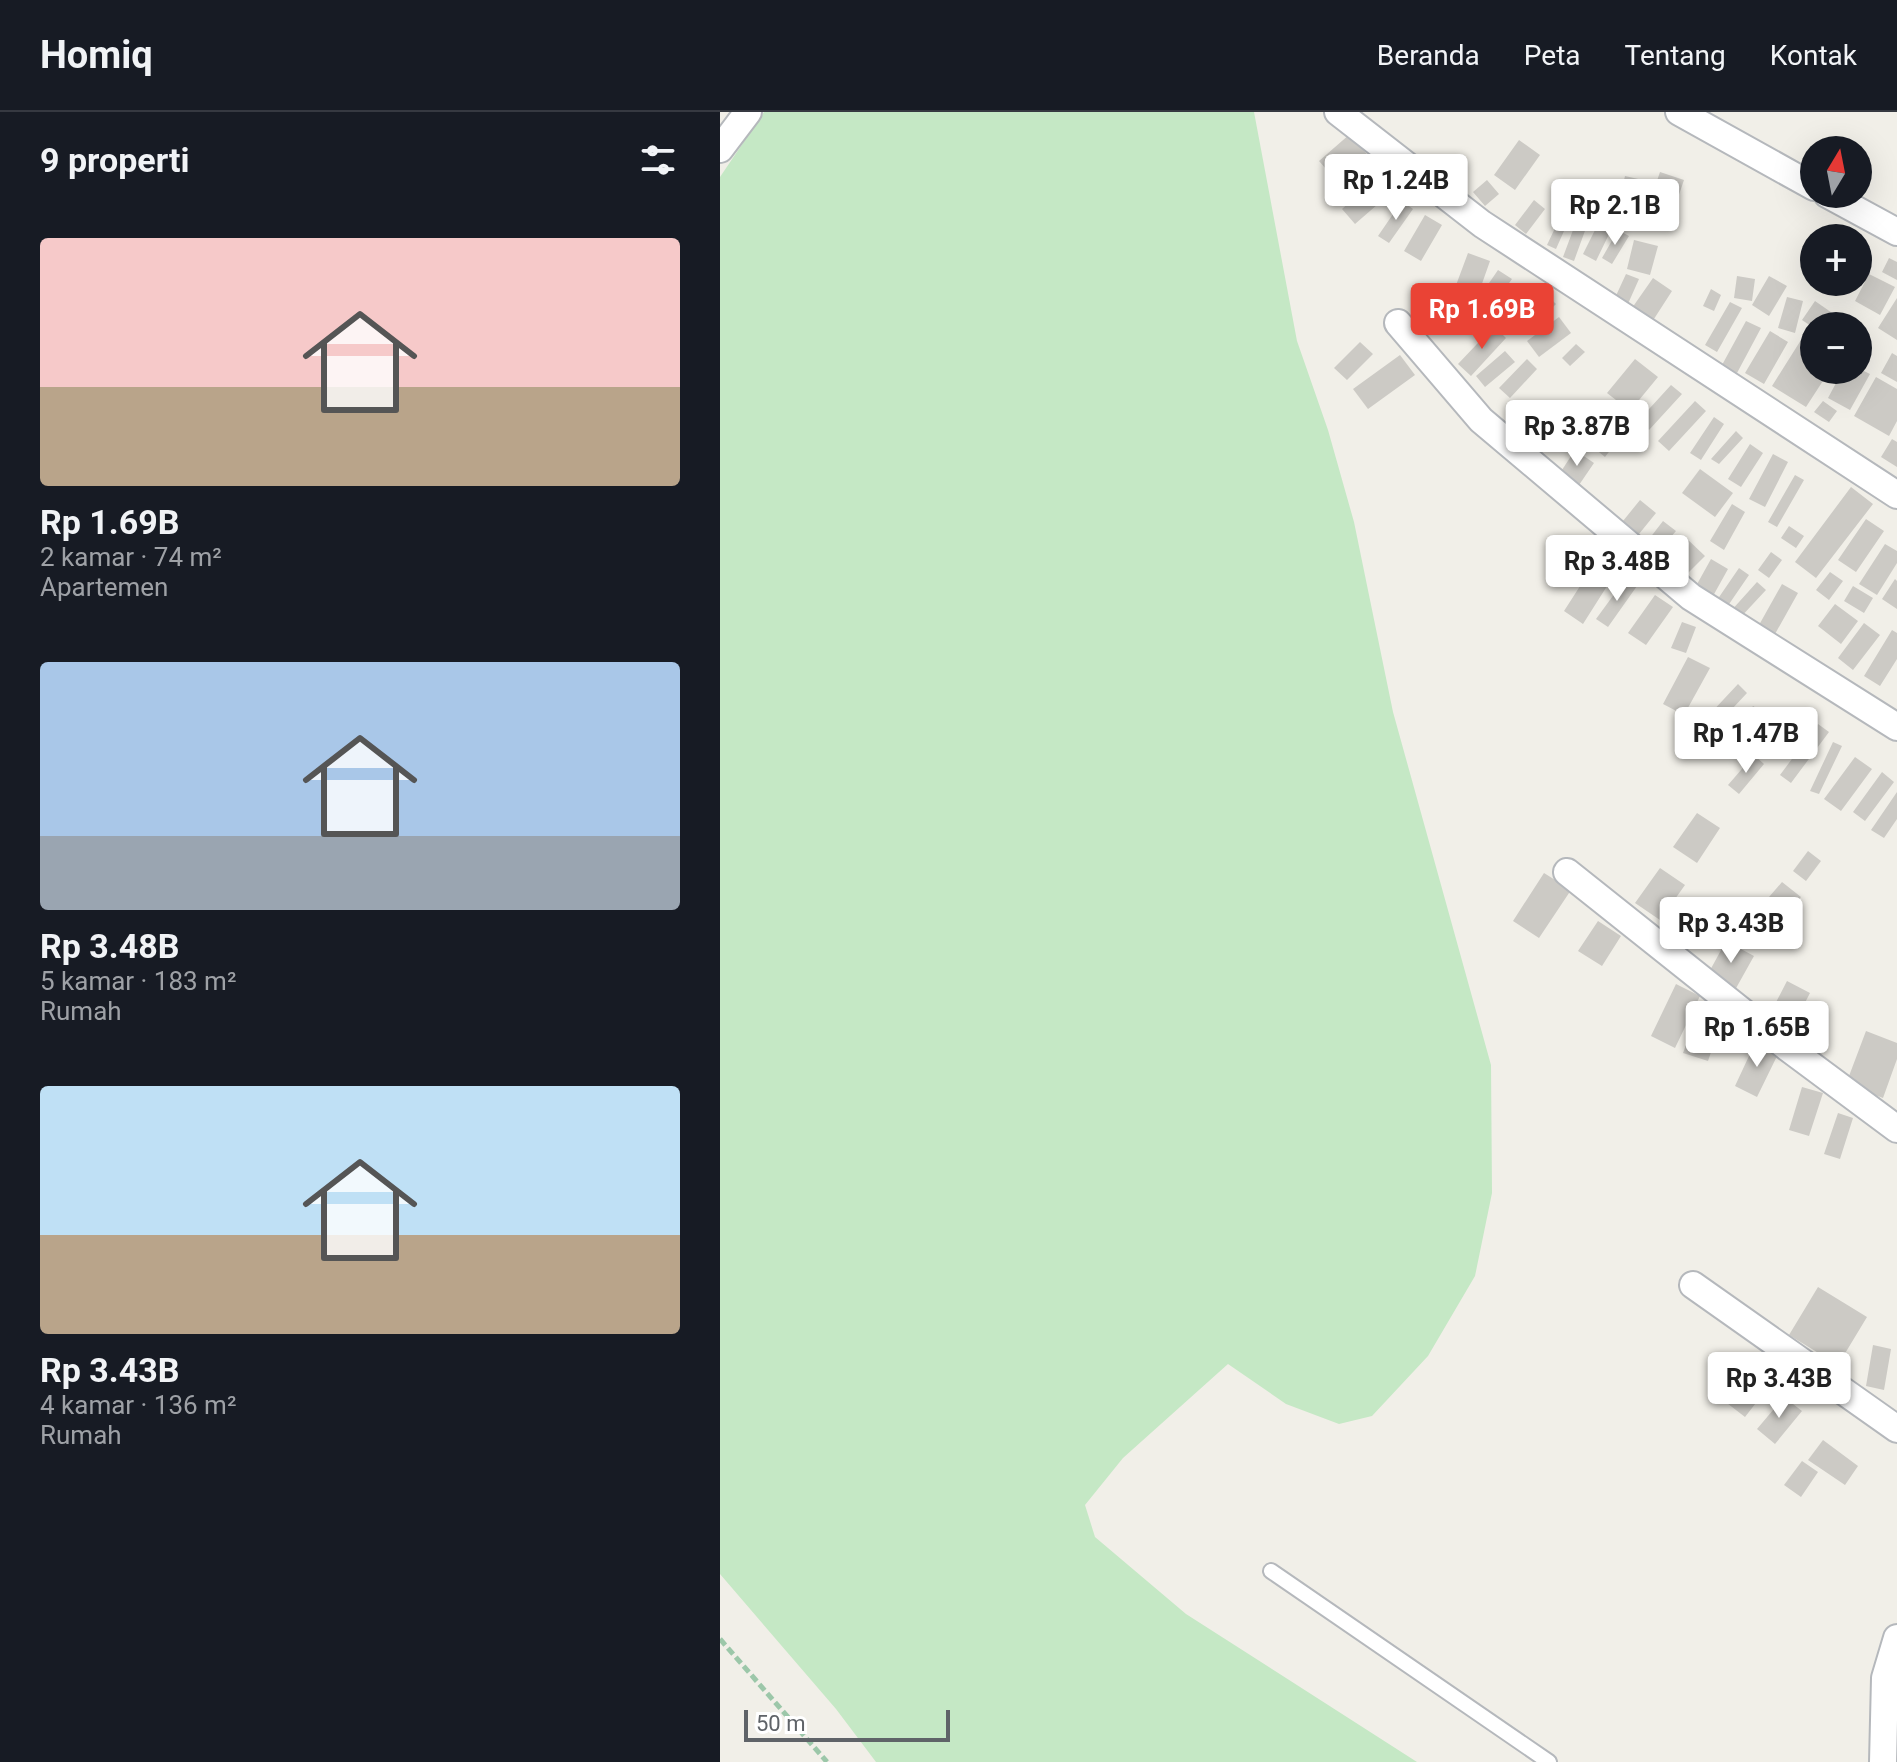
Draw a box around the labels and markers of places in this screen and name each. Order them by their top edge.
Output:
pin: Rp 1.24B [1313,154,1479,222]
pin: Rp 2.1B [1541,179,1689,247]
pin: Rp 1.69B [1399,283,1565,351]
pin: Rp 3.87B [1494,400,1660,468]
pin: Rp 3.48B [1534,535,1700,603]
pin: Rp 1.47B [1663,707,1829,775]
pin: Rp 3.43B [1648,897,1814,965]
pin: Rp 1.65B [1674,1001,1840,1069]
pin: Rp 3.43B [1696,1352,1862,1420]

